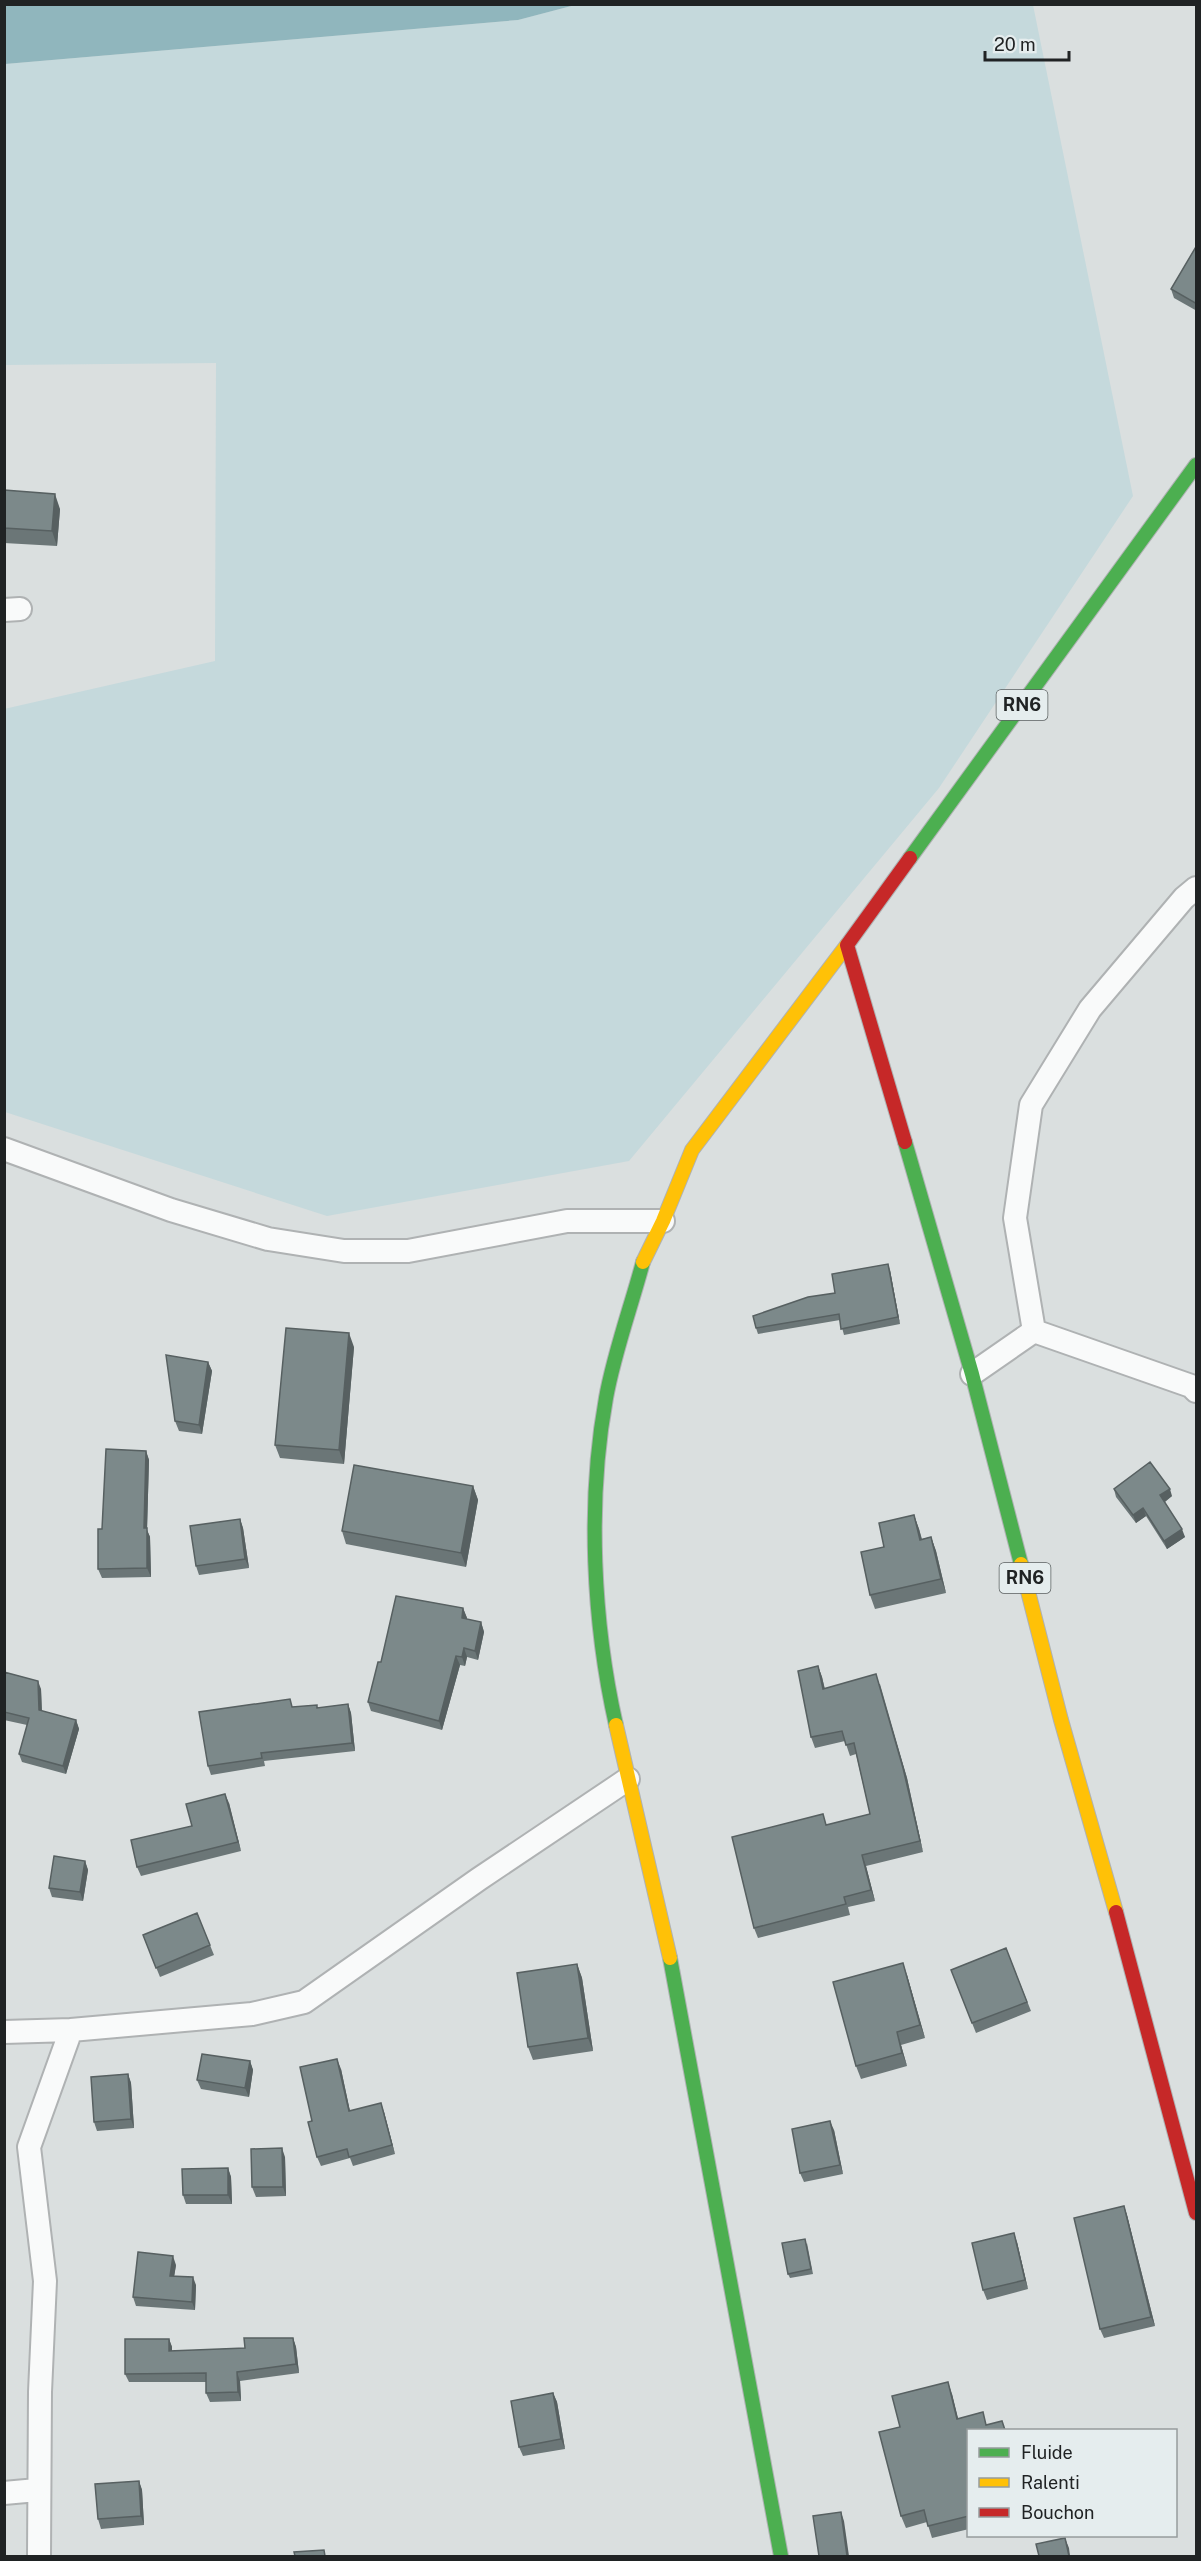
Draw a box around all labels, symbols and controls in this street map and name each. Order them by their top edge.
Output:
scale bar [985,24,1069,62]
text: 20 m [994,34,1036,55]
road number: RN6 [996,690,1048,720]
road number: RN6 [1000,1563,1050,1593]
legend [967,2429,1177,2537]
text: Fluide [1021,2442,1073,2463]
text: Ralenti [1021,2472,1080,2493]
text: Bouchon [1021,2502,1094,2523]

